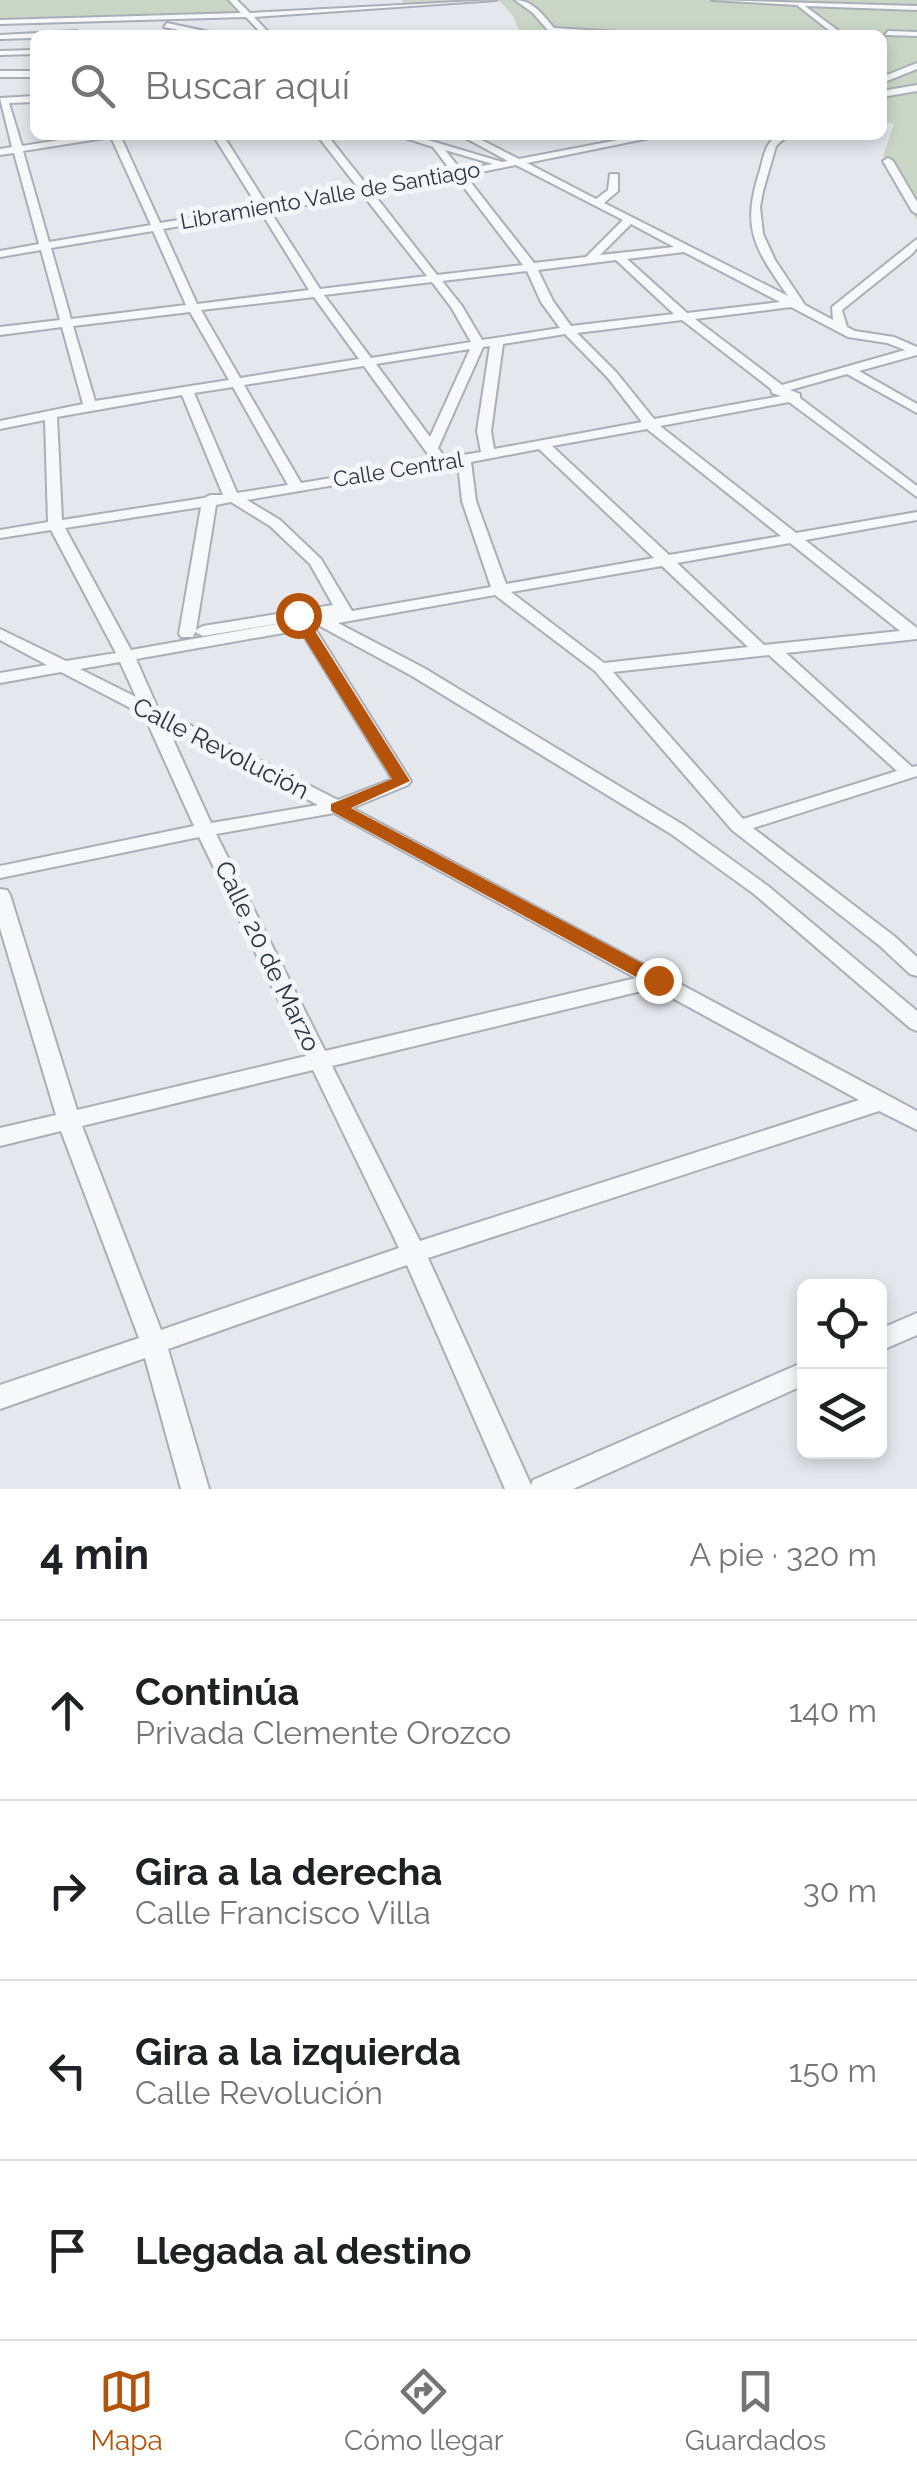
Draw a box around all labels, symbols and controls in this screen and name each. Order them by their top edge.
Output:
search box [30,30,887,140]
icon: search [65,58,120,113]
text: Buscar aquí [145,63,350,108]
street label: Libramiento Valle de Santiago [178,156,482,234]
street label: Calle Central [331,446,465,492]
route start [276,593,322,639]
street label: Calle Revolución [128,691,314,805]
street label: Calle 20 de Marzo [209,856,327,1056]
route end [636,958,682,1004]
map controls [797,1279,887,1459]
button: locate [797,1279,887,1369]
button: layers [797,1369,887,1459]
text: 4 min [40,1530,149,1579]
text: A pie · 320 m [689,1536,877,1573]
text: Continúa [135,1669,299,1714]
icon: ahead [40,1683,95,1738]
text: 140 m [789,1692,877,1729]
text: Privada Clemente Orozco [135,1714,511,1751]
text: Gira a la derecha [135,1849,442,1894]
icon: right [40,1863,95,1918]
text: 30 m [803,1872,877,1909]
text: Calle Francisco Villa [135,1894,431,1931]
text: Gira a la izquierda [135,2029,461,2074]
icon: left [40,2043,95,2098]
text: 150 m [789,2052,877,2089]
text: Calle Revolución [135,2074,383,2111]
icon: arrive [40,2223,95,2278]
text: Llegada al destino [135,2228,472,2273]
tab: Mapa [91,2364,163,2457]
tab: Cómo llegar [344,2364,504,2457]
tab: Guardados [685,2364,826,2457]

